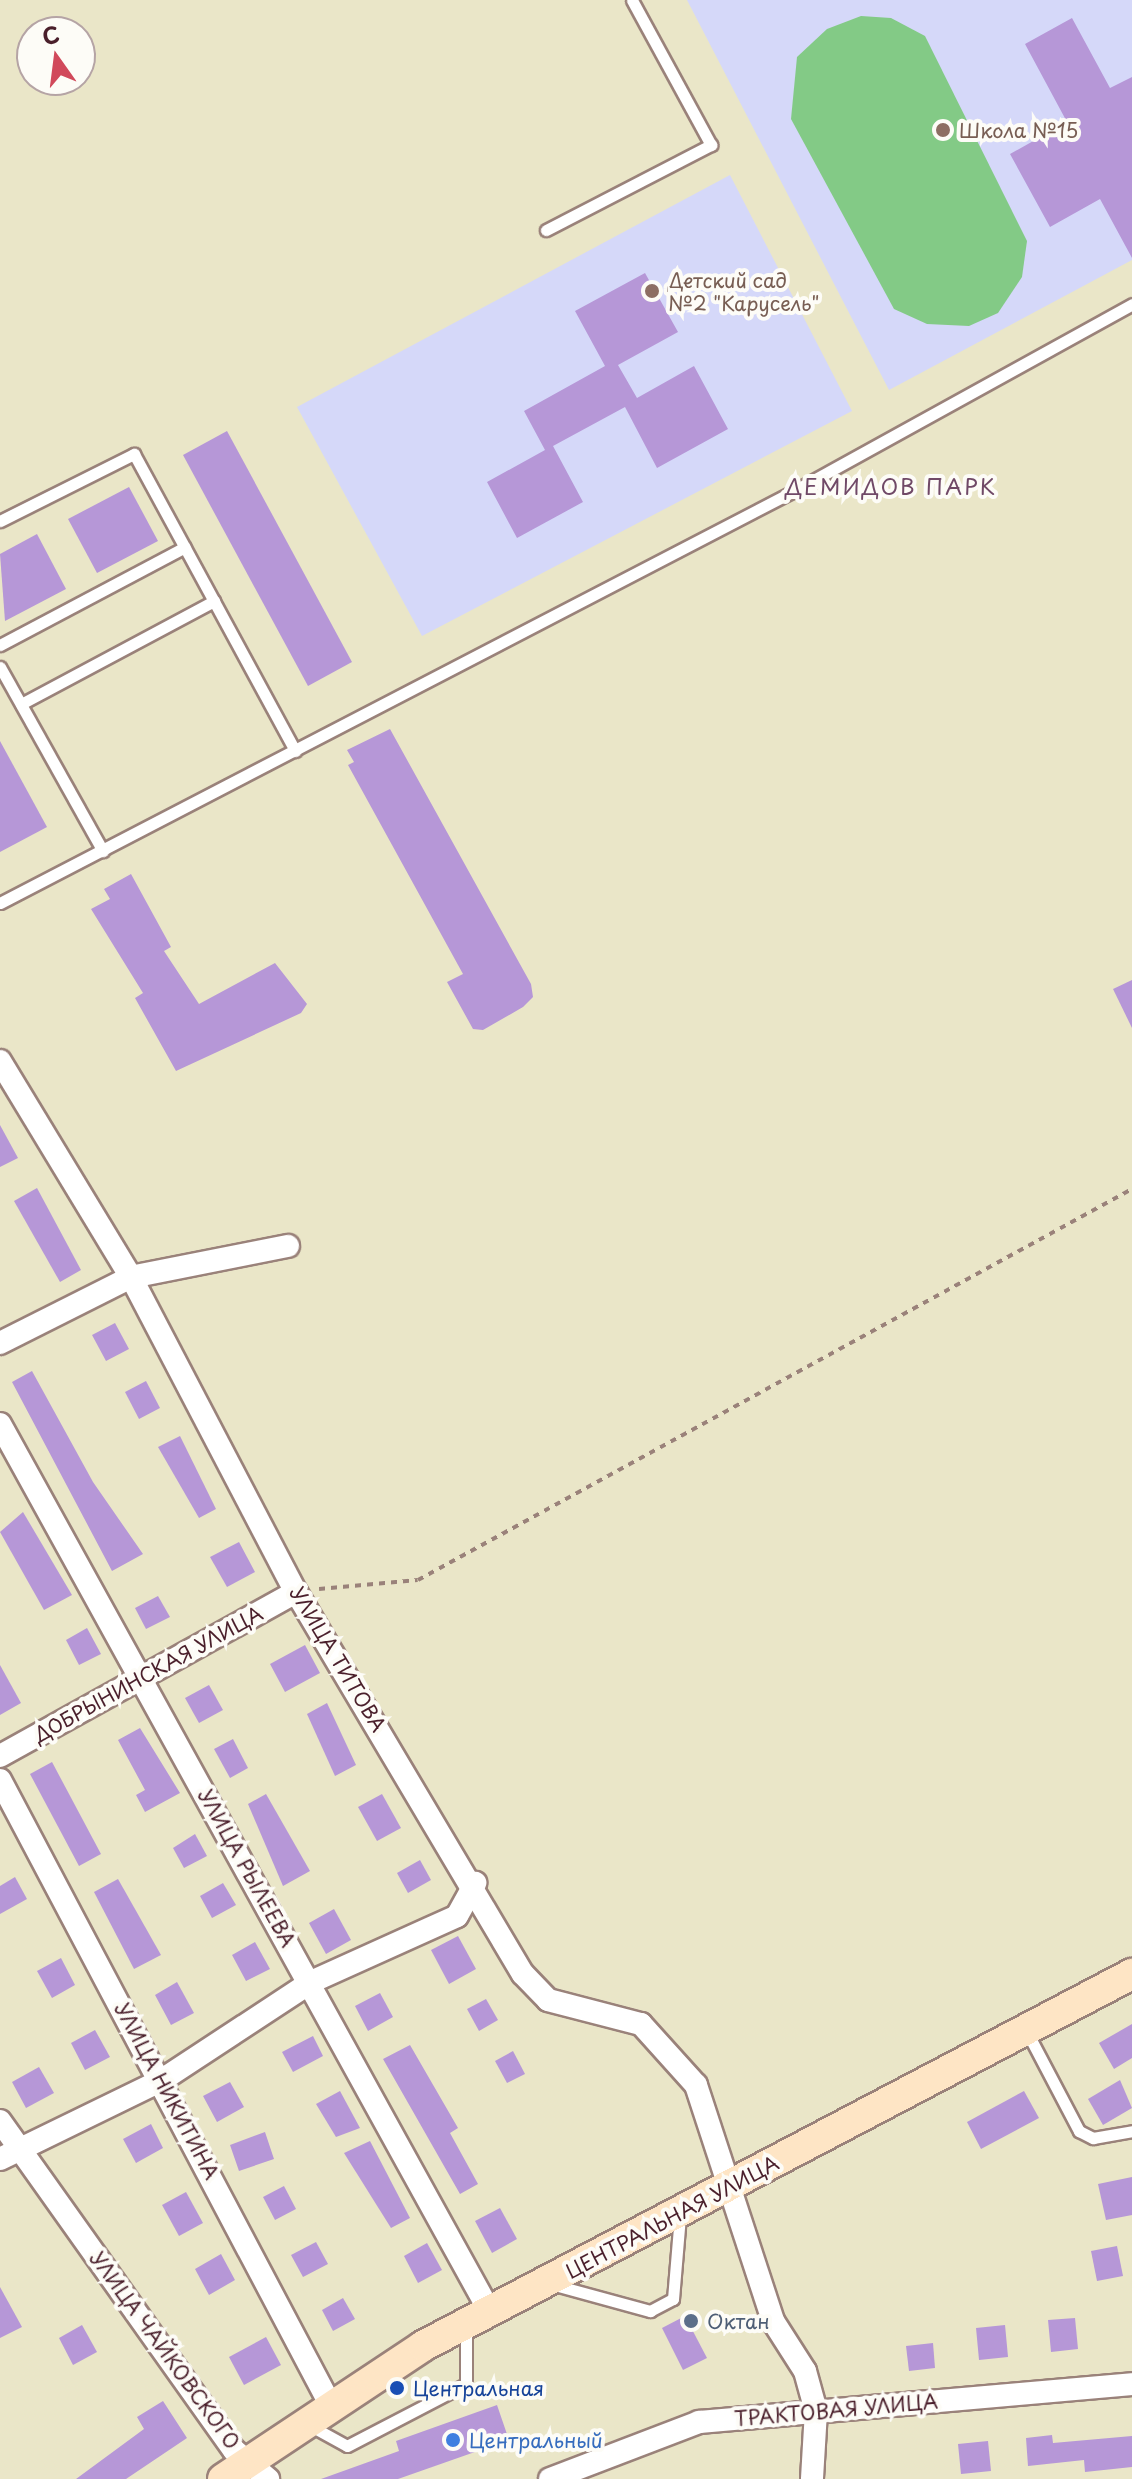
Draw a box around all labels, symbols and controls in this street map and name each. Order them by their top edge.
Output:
north arrow [16,16,96,96]
text: С [39,16,63,52]
place label: Школа №15 [959,118,1079,142]
marker: Школа №15 [934,121,952,139]
place label: Детский сад №2 "Карусель" [668,268,820,315]
marker: Детский сад №2 "Карусель" [643,282,661,300]
district label: ДЕМИДОВ ПАРК [785,473,997,499]
street label: УЛИЦА ТИТОВА [285,1582,391,1736]
street label: ДОБРЫНИНСКАЯ УЛИЦА [29,1601,267,1747]
street label: УЛИЦА РЫЛЕЕВА [193,1784,301,1952]
street label: УЛИЦА НИКИТИНА [110,1997,224,2185]
street label: ЦЕНТРАЛЬНАЯ УЛИЦА [562,2151,782,2283]
street label: УЛИЦА ЧАЙКОВСКОГО [85,2246,245,2454]
place label: Октан [707,2309,770,2333]
marker: Октан [682,2312,700,2330]
place label: Центральная [413,2376,544,2400]
marker: Центральная [388,2379,406,2397]
street label: ТРАКТОВАЯ УЛИЦА [734,2389,938,2431]
place label: Центральный [469,2428,603,2452]
marker: Центральный [444,2431,462,2449]

